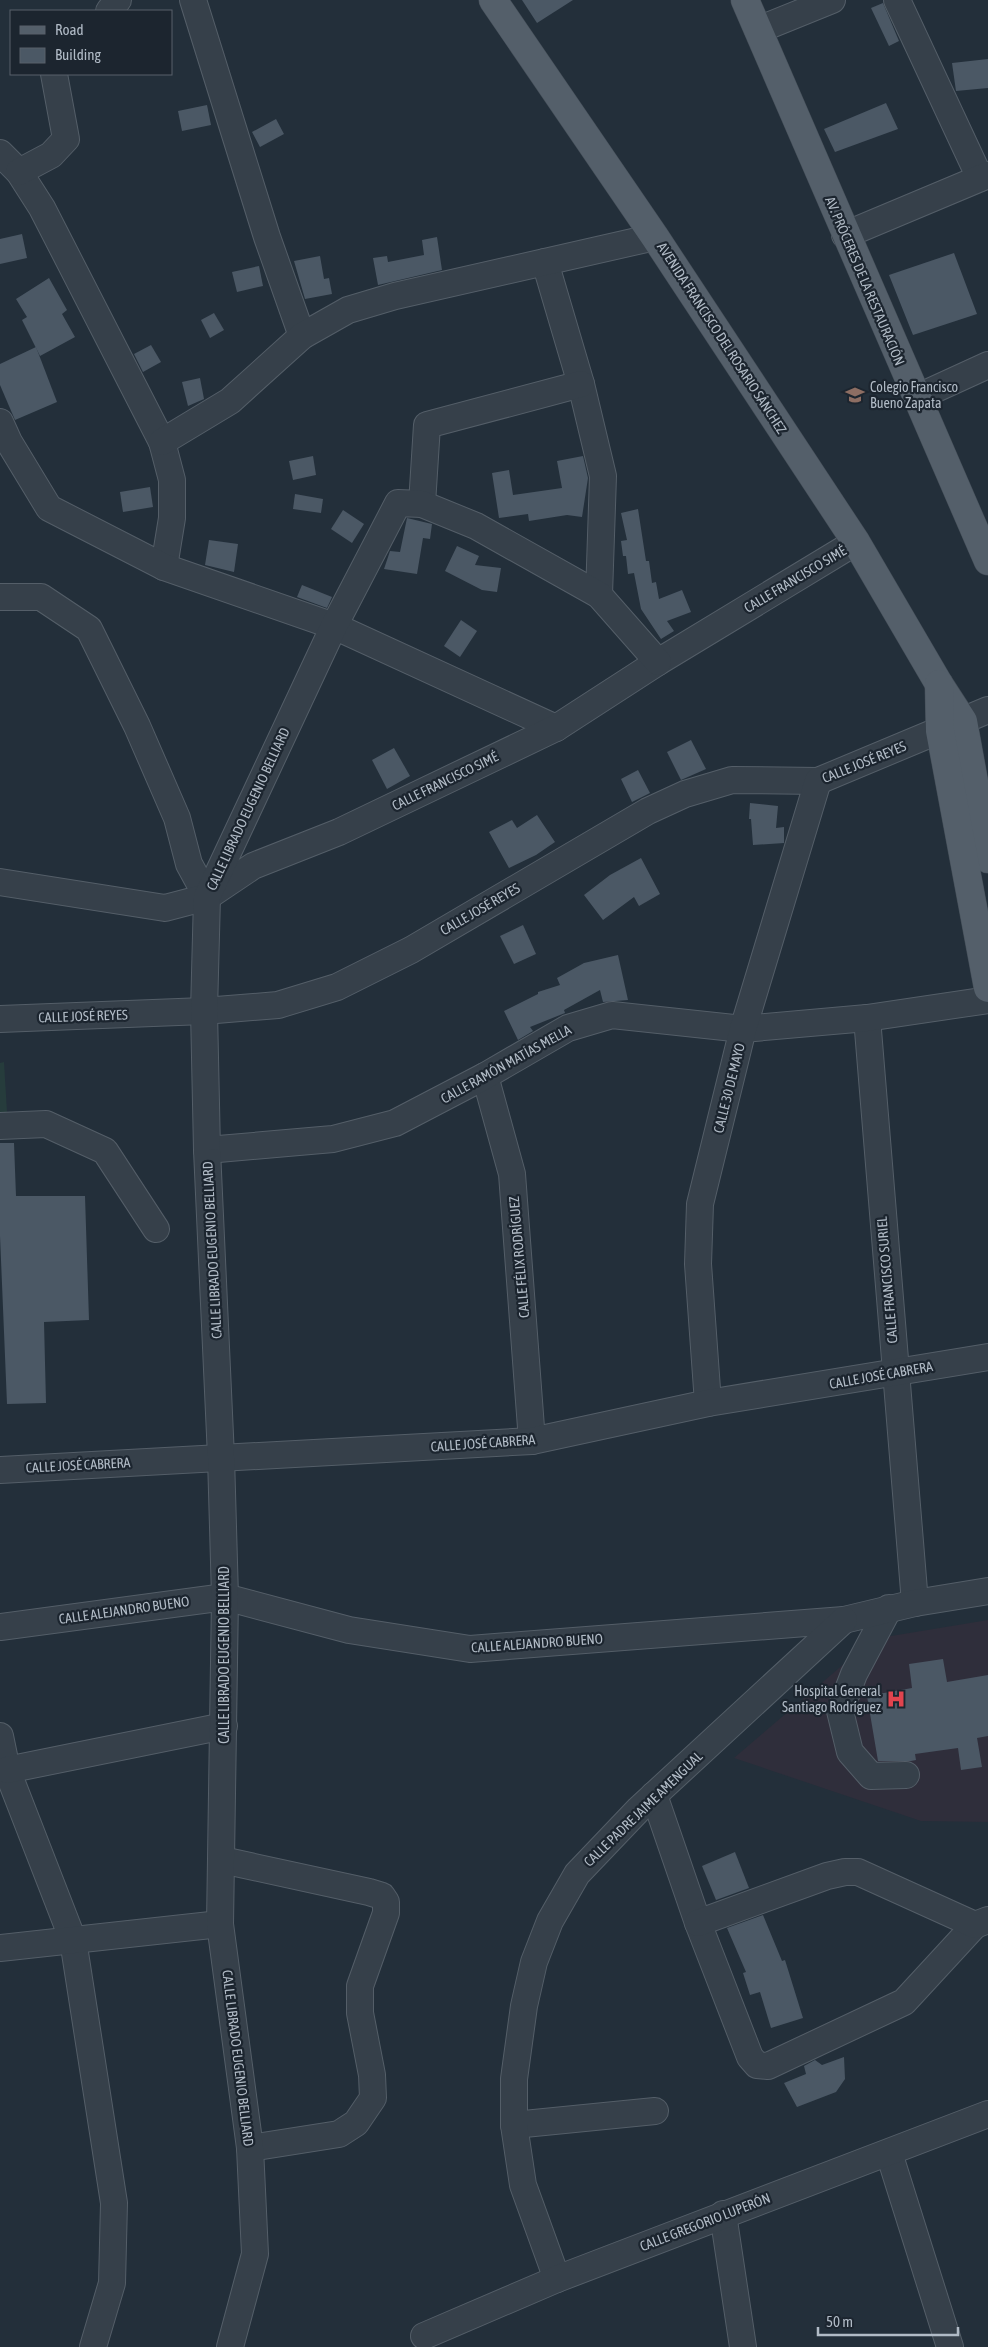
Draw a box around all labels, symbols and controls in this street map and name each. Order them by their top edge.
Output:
legend [10,10,172,75]
text: Road [55,21,84,38]
text: Building [55,46,101,63]
street label: AV. PRÓCERES DE LA RESTAURACIÓN [822,194,908,368]
street label: AVENIDA FRANCISCO DEL ROSARIO SÁNCHEZ [654,239,790,437]
place label: Colegio Francisco Bueno Zapata [870,379,958,411]
school or university icon: Colegio Francisco Bueno Zapata [844,384,866,406]
street label: CALLE FRANCISCO SIMÉ [741,542,849,616]
street label: CALLE LIBRADO EUGENIO BELLIARD [203,725,293,893]
street label: CALLE JOSÉ REYES [820,738,909,786]
street label: CALLE FRANCISCO SIMÉ [389,748,501,814]
street label: CALLE JOSÉ REYES [437,880,523,938]
street label: CALLE JOSÉ REYES [38,1006,128,1026]
street label: CALLE RAMÓN MATÍAS MELLA [438,1021,574,1107]
street label: CALLE 30 DE MAYO [710,1041,748,1135]
street label: CALLE LIBRADO EUGENIO BELLIARD [199,1161,225,1339]
street label: CALLE FÉLIX RODRÍGUEZ [506,1195,532,1319]
street label: CALLE FRANCISCO SURIEL [873,1215,901,1344]
street label: CALLE JOSÉ CABRERA [828,1358,934,1392]
street label: CALLE JOSÉ CABRERA [430,1431,536,1455]
street label: CALLE JOSÉ CABRERA [25,1454,131,1476]
street label: CALLE LIBRADO EUGENIO BELLIARD [216,1566,232,1744]
street label: CALLE ALEJANDRO BUENO [58,1593,190,1627]
street label: CALLE ALEJANDRO BUENO [471,1630,603,1656]
place label: Hospital General Santiago Rodríguez [782,1683,881,1715]
hospital icon: Hospital General Santiago Rodríguez [885,1688,907,1710]
street label: CALLE PADRE JAIME AMENGUAL [580,1748,706,1870]
street label: CALLE LIBRADO EUGENIO BELLIARD [219,1969,257,2147]
street label: CALLE GREGORIO LUPERÓN [638,2190,772,2254]
scale bar [818,2304,958,2336]
text: 50 m [826,2313,853,2330]

